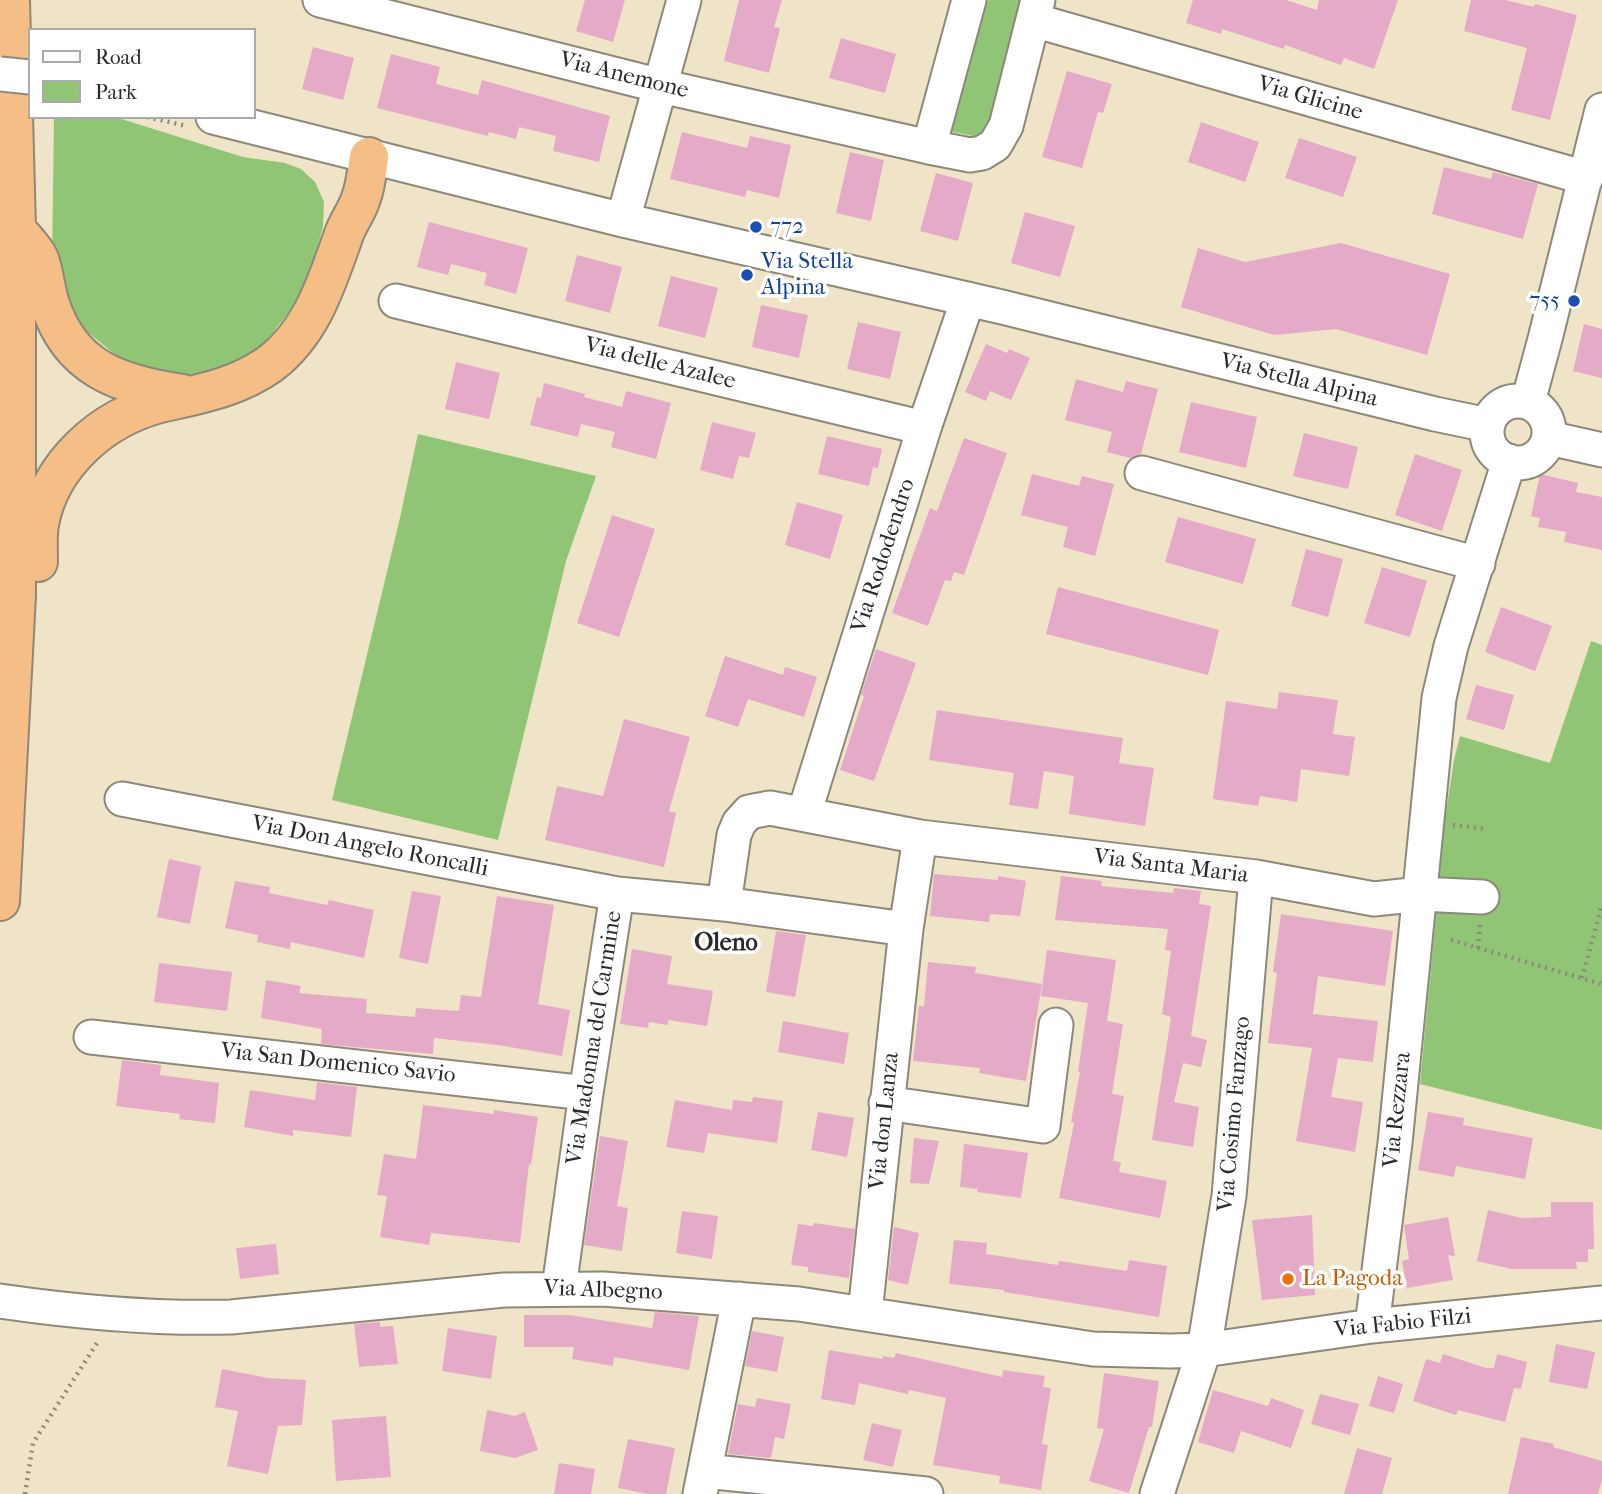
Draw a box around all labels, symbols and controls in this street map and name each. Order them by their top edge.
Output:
legend [28,28,256,119]
text: Road [95,45,142,69]
street label: Via Anemone [557,47,691,105]
street label: Via Glicine [1254,71,1366,127]
text: Park [95,80,137,104]
place label: 772 [770,213,804,241]
marker: 772 [748,219,764,235]
place label: Via Stella Alpina [761,248,853,302]
marker: Via Stella Alpina [739,267,755,283]
place label: 755 [1529,287,1560,315]
marker: 755 [1566,293,1582,309]
street label: Via delle Azalee [582,332,738,396]
street label: Via Stella Alpina [1217,348,1381,414]
street label: Via Rododendro [846,475,922,637]
street label: Via Don Angelo Roncalli [249,810,491,884]
street label: Via Santa Maria [1092,844,1250,890]
street label: Via Madonna del Carmine [561,909,629,1167]
district label: Oleno [694,930,758,958]
street label: Via Cosimo Fanzago [1213,1015,1257,1213]
street label: Via San Domenico Savio [219,1038,457,1090]
street label: Via don Lanza [864,1051,906,1191]
street label: Via Rezzara [1378,1051,1418,1169]
place label: La Pagoda [1302,1265,1403,1293]
marker: La Pagoda [1280,1271,1296,1287]
street label: Via Albegno [543,1275,663,1307]
street label: Via Fabio Filzi [1333,1303,1473,1345]

